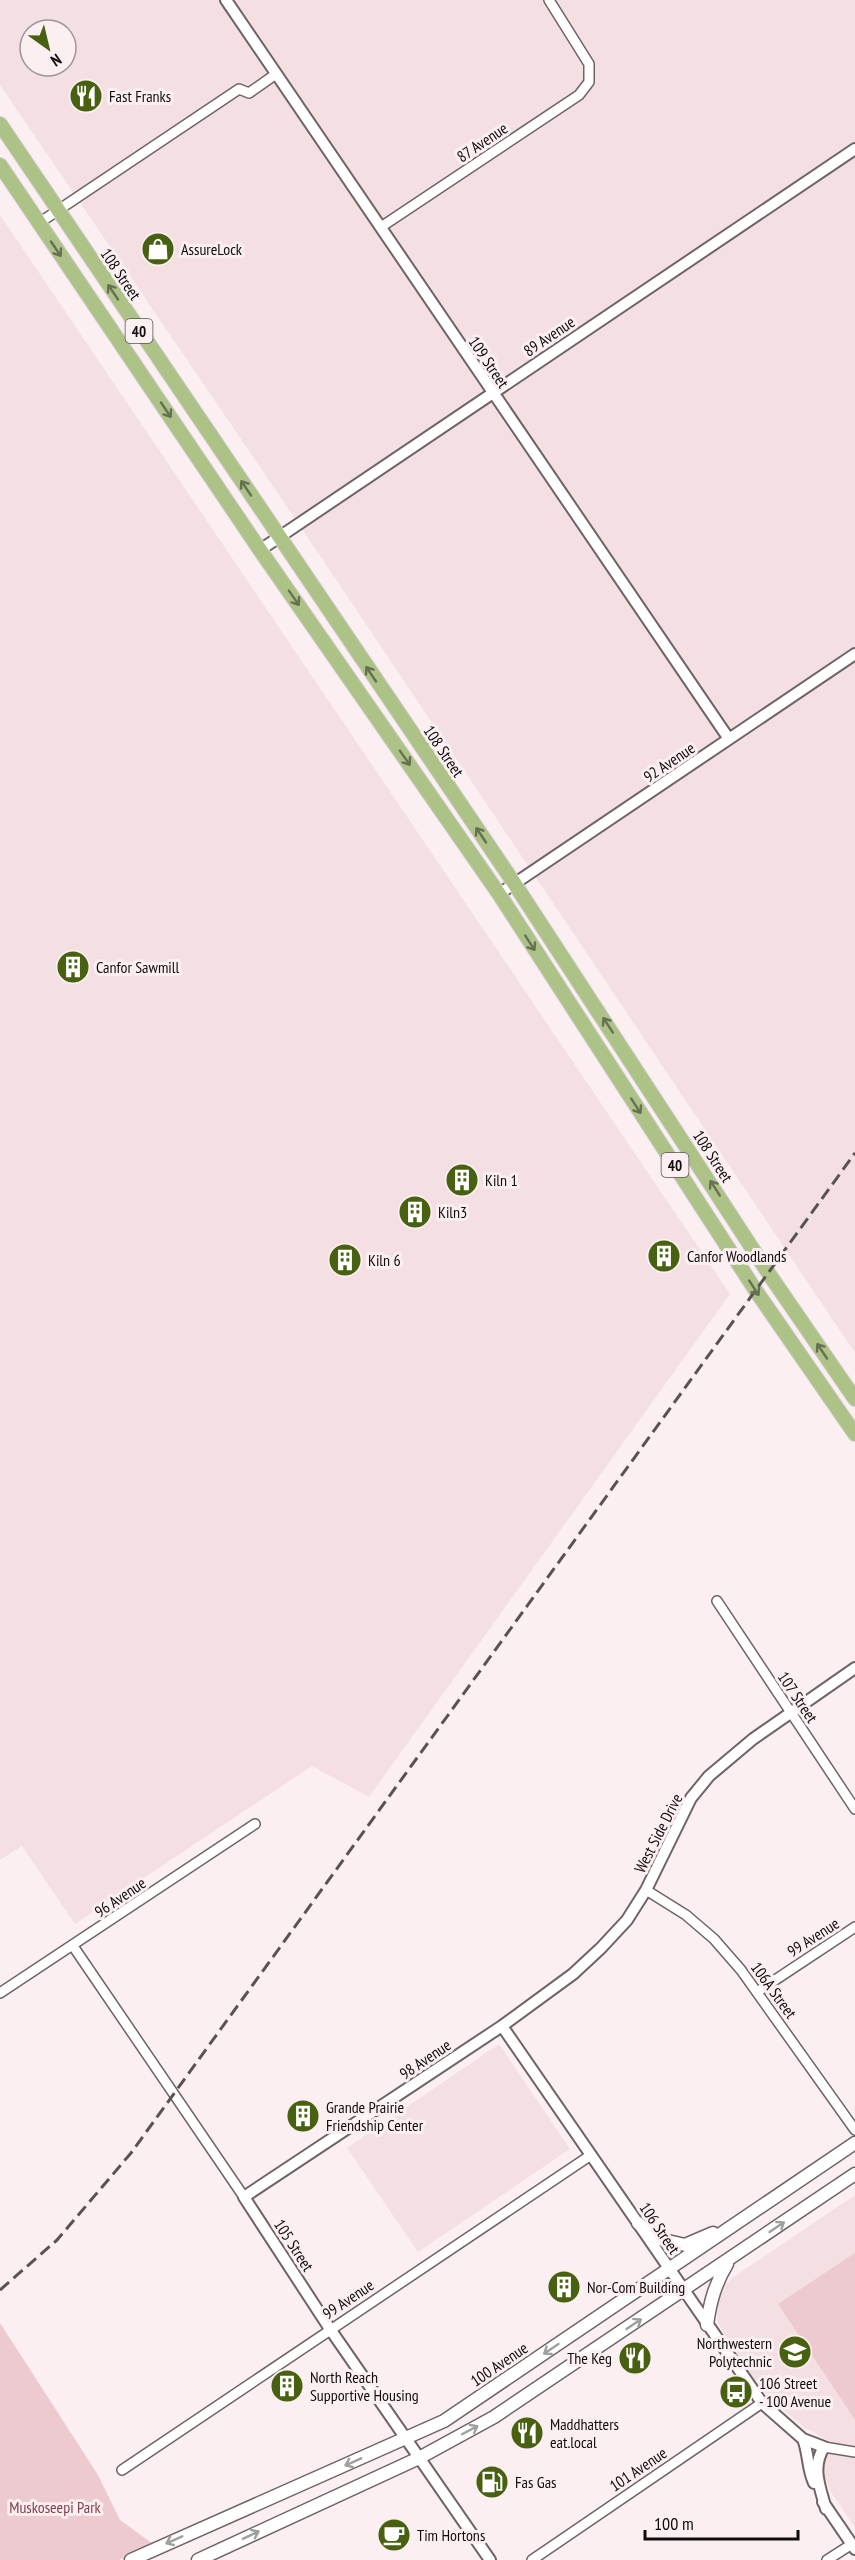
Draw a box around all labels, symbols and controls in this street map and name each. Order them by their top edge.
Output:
north arrow [18,18,78,78]
text: N [47,50,66,71]
restaurant icon: Fast Franks [68,78,104,114]
place label: Fast Franks [109,86,171,106]
street label: 87 Avenue [453,118,511,166]
shop icon: AssureLock [140,231,176,267]
place label: AssureLock [181,239,243,259]
one-way arrow [50,240,62,256]
street label: 108 Street [96,244,146,304]
one-way arrow [107,284,119,301]
street label: 89 Avenue [519,312,579,360]
road number: 40 [126,319,152,343]
street label: 109 Street [464,332,514,392]
one-way arrow [159,402,172,419]
one-way arrow [239,480,252,497]
one-way arrow [288,589,300,606]
one-way arrow [365,666,377,682]
street label: 108 Street [419,721,469,781]
street label: 92 Avenue [639,738,699,786]
one-way arrow [399,750,411,766]
one-way arrow [475,827,487,843]
one-way arrow [525,934,537,951]
building icon: Canfor Sawmill [55,949,91,985]
place label: Canfor Sawmill [96,957,180,977]
one-way arrow [601,1017,613,1034]
one-way arrow [630,1098,643,1115]
street label: 108 Street [689,1126,738,1186]
road number: 40 [662,1153,688,1177]
building icon: Kiln 1 [444,1162,480,1198]
place label: Kiln 1 [485,1170,518,1190]
one-way arrow [708,1180,720,1197]
building icon: Kiln3 [397,1194,433,1230]
place label: Kiln3 [438,1202,467,1222]
building icon: Canfor Woodlands [646,1238,682,1274]
building icon: Kiln 6 [327,1242,363,1278]
place label: Canfor Woodlands [687,1246,786,1266]
place label: Kiln 6 [368,1250,401,1270]
one-way arrow [748,1279,760,1295]
one-way arrow [816,1343,828,1360]
street label: 107 Street [774,1668,823,1727]
street label: West Side Drive [629,1790,687,1876]
street label: 96 Avenue [90,1873,150,1921]
street label: 99 Avenue [783,1913,843,1961]
street label: 106A Street [747,1958,802,2023]
street label: 98 Avenue [395,2035,455,2083]
place label: Grande Prairie Friendship Center [326,2097,424,2135]
building icon: Grande Prairie Friendship Center [285,2098,321,2134]
street label: 106 Street [635,2198,685,2258]
street label: 105 Street [270,2215,319,2275]
one-way arrow [769,2221,785,2233]
building icon: Nor-Com Building [546,2269,582,2305]
street label: 99 Avenue [318,2275,378,2323]
place label: Nor-Com Building [587,2277,685,2297]
one-way arrow [625,2318,642,2330]
place label: Northwestern Polytechnic [697,2333,772,2371]
school or university icon: Northwestern Polytechnic [777,2334,813,2370]
street label: 100 Avenue [466,2338,532,2390]
restaurant icon: The Keg [617,2340,653,2376]
one-way arrow [544,2343,560,2355]
place label: The Keg [567,2348,612,2368]
place label: North Reach Supportive Housing [310,2367,419,2405]
building icon: North Reach Supportive Housing [269,2368,305,2404]
place label: 106 Street - 100 Avenue [759,2373,831,2411]
bus stop icon: 106 Street - 100 Avenue [718,2374,754,2410]
place label: Maddhatters eat.local [550,2414,619,2452]
restaurant icon: Maddhatters eat.local [509,2415,545,2451]
one-way arrow [461,2424,479,2435]
street label: 101 Avenue [605,2443,671,2495]
one-way arrow [344,2457,362,2468]
fuel station icon: Fas Gas [474,2464,510,2500]
place label: Fas Gas [515,2472,557,2492]
park label: Muskoseepi Park [9,2497,102,2517]
scale bar [645,2503,798,2541]
text: 100 m [654,2512,694,2535]
cafe icon: Tim Hortons [376,2517,412,2553]
place label: Tim Hortons [417,2525,485,2545]
one-way arrow [241,2529,259,2541]
one-way arrow [165,2535,184,2546]

